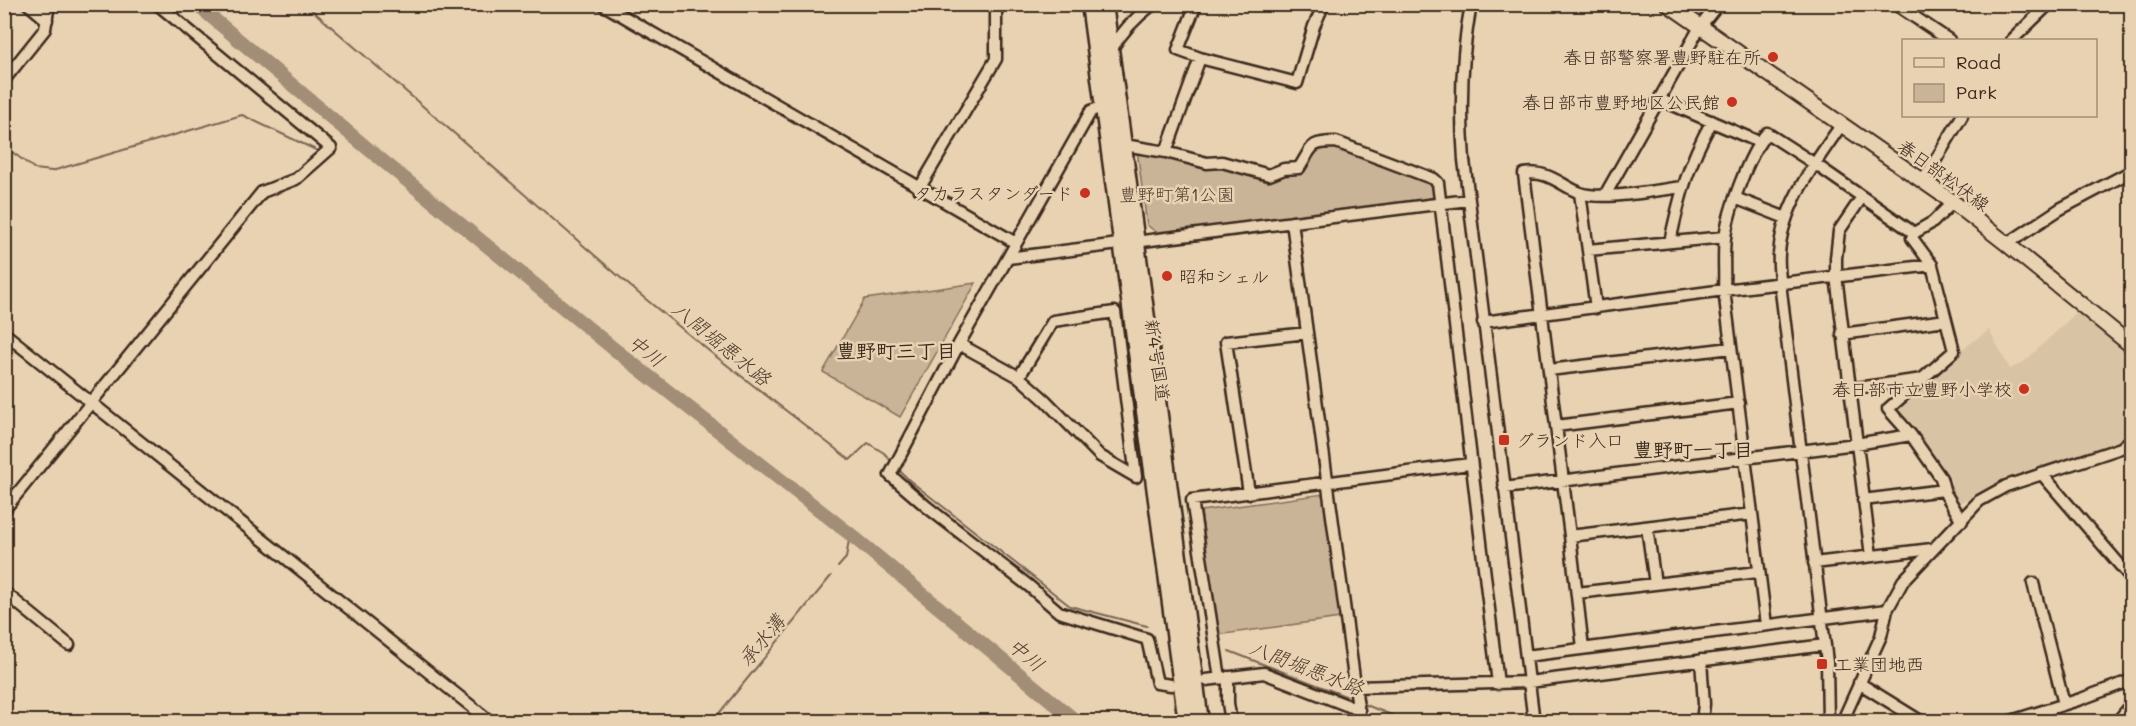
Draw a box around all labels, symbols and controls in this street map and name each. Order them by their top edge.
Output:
legend [1902,39,2097,117]
place label: 春日部警察署豊野駐在所 [1563,45,1761,69]
marker: 春日部警察署豊野駐在所 [1766,50,1780,64]
text: Road [1956,50,2001,74]
text: Park [1956,80,1997,104]
place label: 春日部市豊野地区公民館 [1522,90,1720,114]
marker: 春日部市豊野地区公民館 [1725,95,1739,109]
street label: 春日部松伏線 [1893,134,1995,216]
place label: タカラスタンダード [914,181,1073,205]
park label: 豊野町第1公園 [1119,182,1235,206]
marker: タカラスタンダード [1078,186,1092,200]
place label: 昭和シェル [1179,264,1269,288]
marker: 昭和シェル [1160,269,1174,283]
water label: 八間堀悪水路 [667,295,778,391]
street label: 新4号国道 [1140,317,1176,403]
water label: 中川 [623,327,671,373]
district label: 豊野町三丁目 [836,337,956,363]
place label: 春日部市立豊野小学校 [1832,377,2012,401]
marker: 春日部市立豊野小学校 [2017,382,2031,396]
place label: グランド入口 [1516,428,1624,452]
marker: グランド入口 [1497,433,1511,447]
district label: 豊野町一丁目 [1633,436,1753,462]
water label: 承水溝 [732,607,791,671]
water label: 中川 [1003,631,1051,677]
water label: 八間堀悪水路 [1246,633,1369,701]
place label: 工業団地西 [1834,652,1924,676]
marker: 工業団地西 [1815,657,1829,671]

